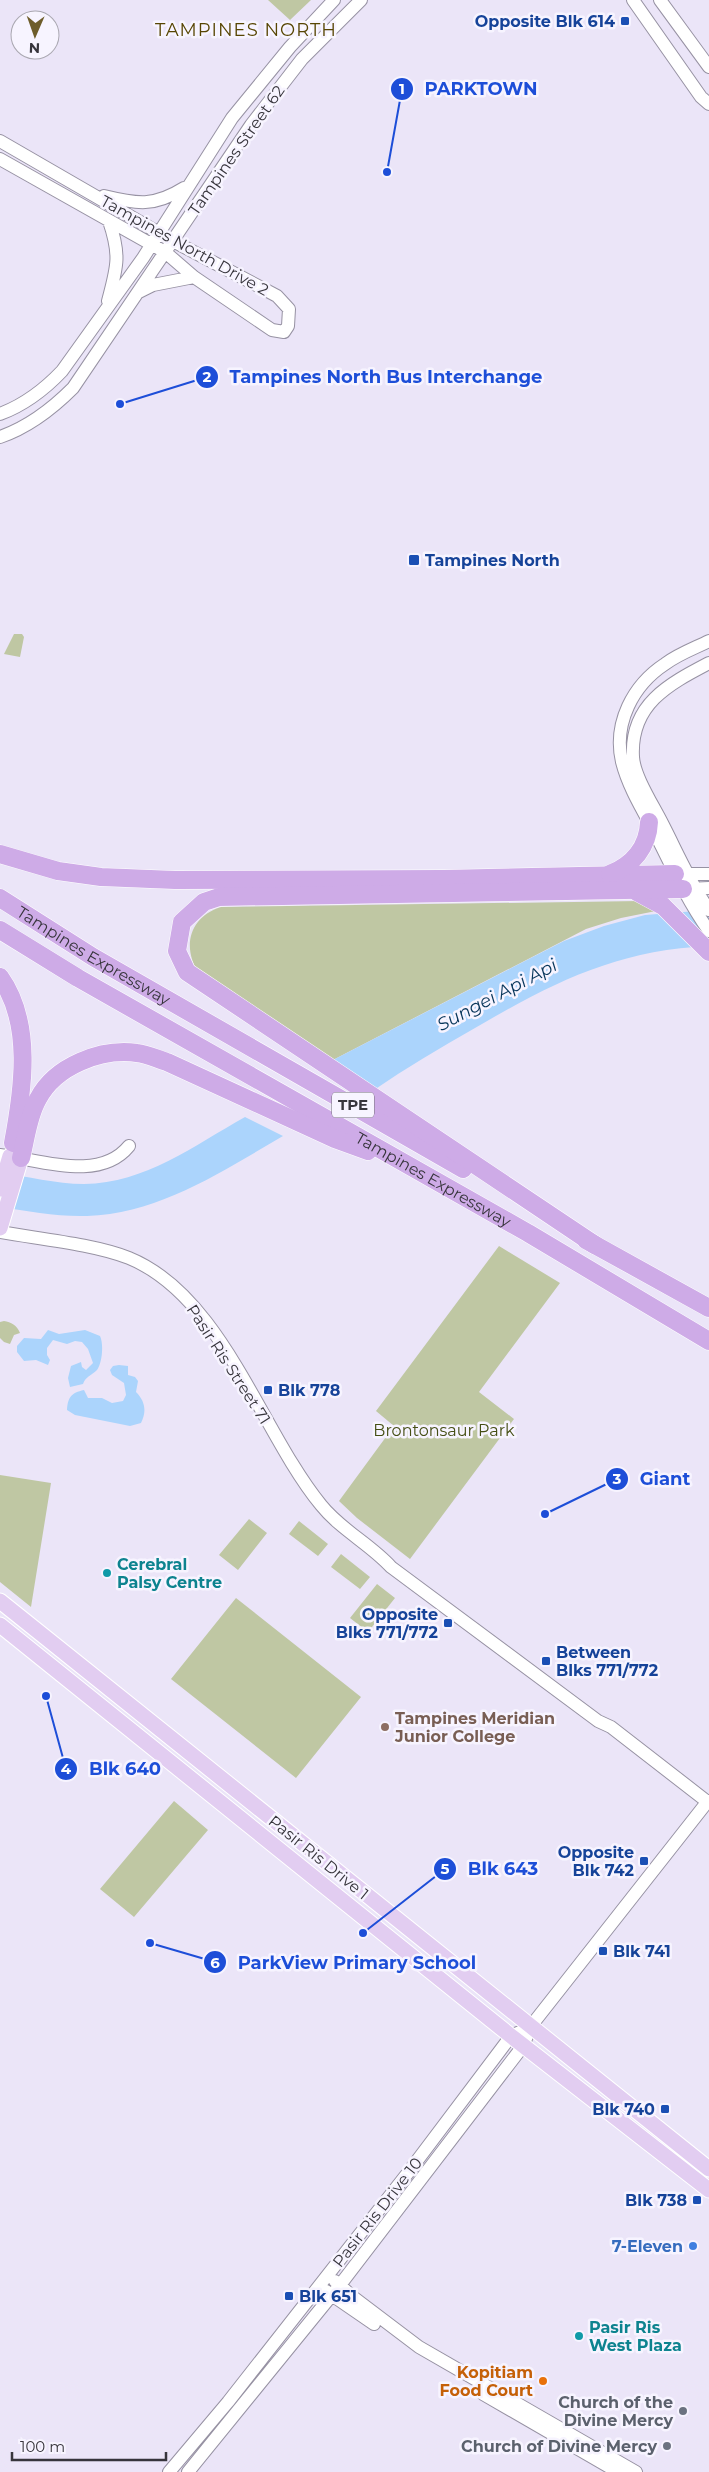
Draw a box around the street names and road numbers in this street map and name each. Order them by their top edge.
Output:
street label: Tampines Street 62 [184,82,288,219]
street label: Tampines North Drive 2 [97,191,272,300]
street label: Tampines Expressway [13,902,174,1009]
road number: TPE [332,1092,374,1118]
street label: Tampines Expressway [352,1128,514,1232]
street label: Pasir Ris Street 71 [183,1301,274,1428]
street label: Pasir Ris Drive 1 [265,1811,373,1904]
street label: Pasir Ris Drive 10 [329,2154,426,2271]

